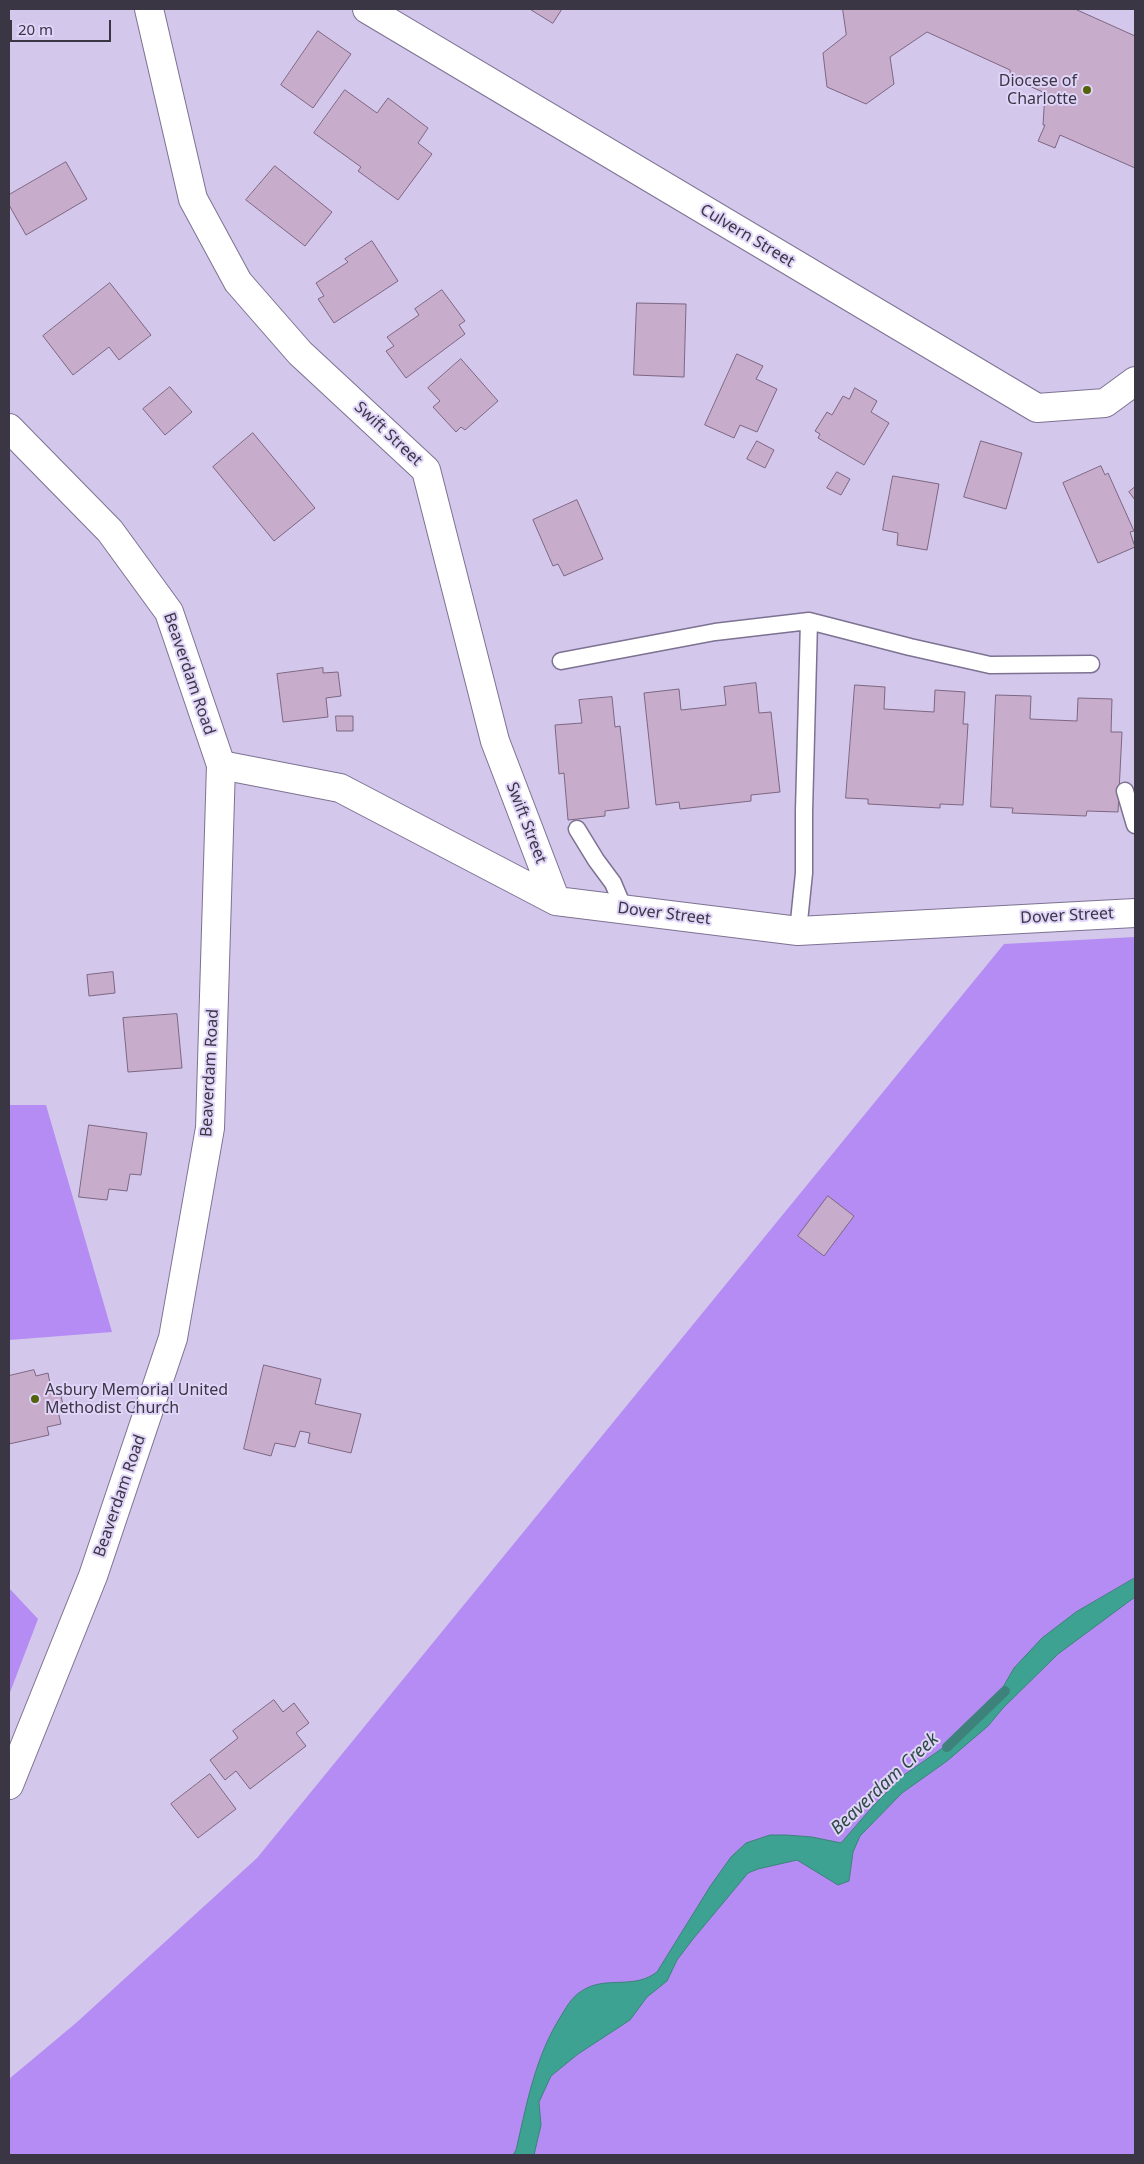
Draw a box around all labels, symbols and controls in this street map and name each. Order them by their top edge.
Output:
scale bar [12,10,114,42]
text: 20 m [18,19,53,39]
place label: Diocese of Charlotte [999,71,1077,109]
marker: Diocese of Charlotte [1081,84,1093,96]
street label: Culvern Street [696,200,798,272]
street label: Swift Street [350,398,426,470]
street label: Beaverdam Road [159,610,219,738]
street label: Swift Street [502,780,550,866]
street label: Dover Street [616,899,712,929]
street label: Dover Street [1020,904,1114,928]
street label: Beaverdam Road [197,1008,223,1138]
place label: Asbury Memorial United Methodist Church [45,1380,228,1418]
marker: Asbury Memorial United Methodist Church [29,1393,41,1405]
street label: Beaverdam Road [90,1432,150,1560]
water label: Beaverdam Creek [827,1729,943,1839]

